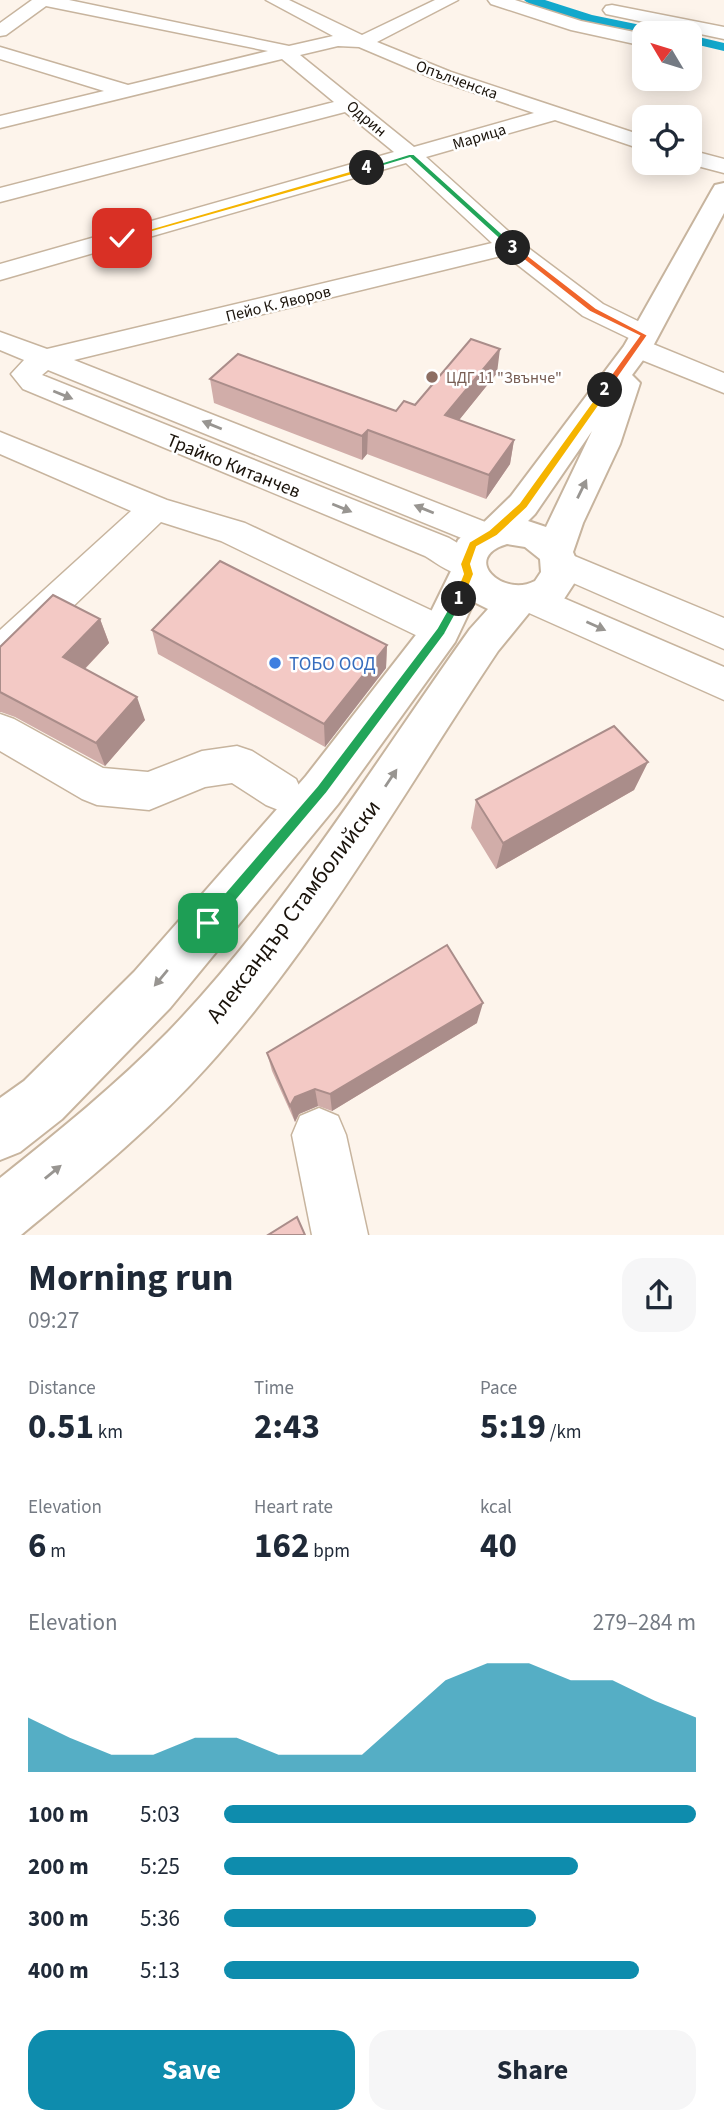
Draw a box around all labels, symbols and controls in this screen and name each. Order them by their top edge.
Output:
north arrow [632,21,702,91]
map controls [632,21,702,175]
street label: Опълченска [413,55,501,105]
street label: Одрин [342,95,391,142]
button: locate [632,105,702,175]
street label: Марица [450,118,509,155]
pin: 4 [350,150,384,186]
text: 4 [361,154,372,181]
pin [92,208,152,268]
icon: check [103,219,141,257]
pin: 3 [496,230,530,266]
text: 3 [507,234,518,261]
street label: Пейо К. Яворов [223,280,333,328]
place label: ЦДГ 11 "Звънче" [446,367,562,389]
marker: ЦДГ 11 "Звънче" [424,369,440,385]
pin: 2 [588,372,622,408]
text: 2 [599,376,610,403]
one-way arrow [53,390,74,401]
one-way arrow [201,420,222,431]
street label: Трайко Китанчев [162,427,304,506]
one-way arrow [576,479,587,499]
one-way arrow [332,503,353,514]
one-way arrow [413,503,434,514]
pin: 1 [442,582,476,616]
text: 1 [453,585,464,612]
one-way arrow [585,621,606,632]
place label: ТОБО ООД [289,651,376,678]
marker: ТОБО ООД [267,655,283,671]
one-way arrow [384,769,397,788]
street label: Александър Стамболийски [198,793,388,1030]
pin [178,893,238,953]
icon: arrive [189,904,227,942]
one-way arrow [154,969,169,987]
one-way arrow [44,1165,61,1180]
text: Morning run [28,1251,233,1305]
button: share [622,1258,696,1332]
text: 09:27 [28,1304,79,1337]
text: Distance [28,1375,96,1402]
text: Time [254,1375,294,1402]
text: Pace [480,1375,517,1402]
text: 0.51 [28,1402,94,1452]
text: 2:43 [254,1402,320,1452]
text: 5:19 [480,1402,546,1452]
text: km [94,1419,123,1446]
text: /km [546,1419,582,1446]
text: Elevation [28,1494,102,1521]
text: Heart rate [254,1494,333,1521]
text: kcal [480,1494,512,1521]
text: 6 [28,1521,46,1571]
text: 162 [254,1521,309,1571]
text: 40 [480,1521,517,1571]
text: m [46,1538,66,1565]
text: bpm [309,1538,350,1565]
text: Elevation [28,1606,118,1639]
text: 279–284 m [593,1606,696,1639]
text: 100 m [28,1798,89,1831]
text: 5:03 [140,1798,180,1831]
text: 200 m [28,1850,89,1883]
text: 5:25 [140,1850,180,1883]
text: 300 m [28,1902,89,1935]
text: 5:36 [140,1902,180,1935]
text: 400 m [28,1954,89,1987]
text: 5:13 [140,1954,180,1987]
button: Save [28,2030,355,2110]
button: Share [369,2030,696,2110]

